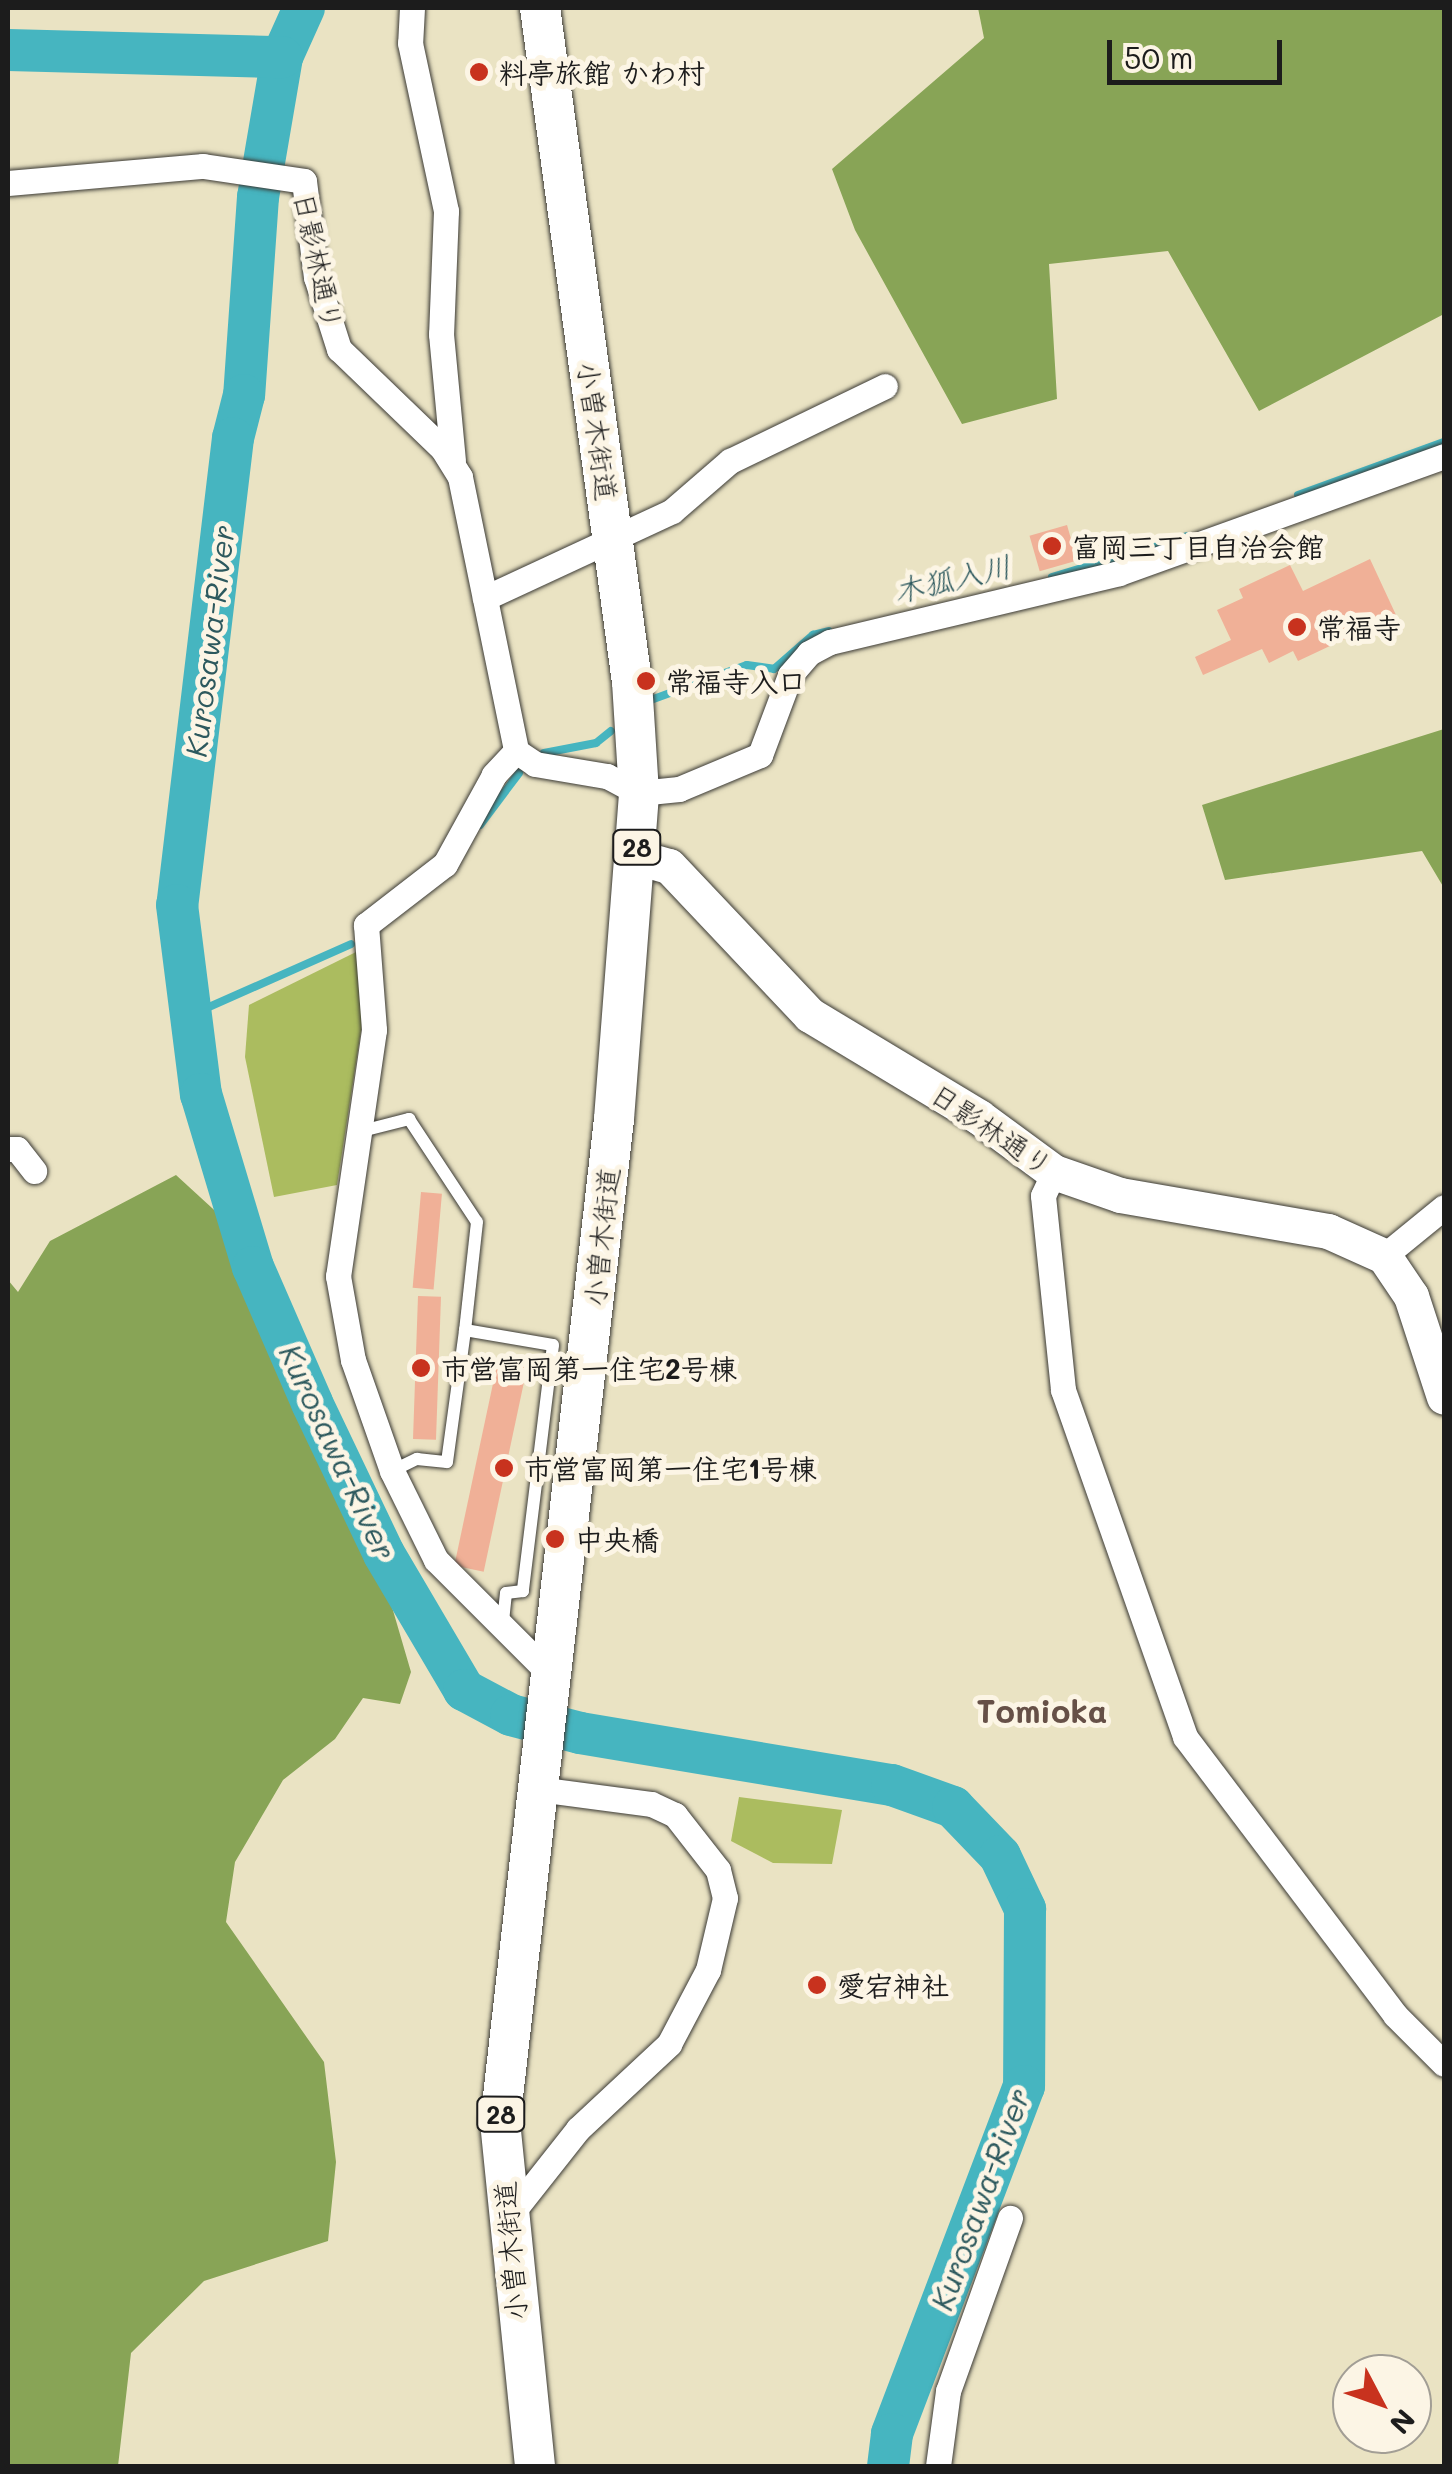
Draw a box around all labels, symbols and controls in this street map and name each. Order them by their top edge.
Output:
scale bar [1112,20,1287,82]
text: 50 m [1124,37,1194,77]
place label: 料亭旅館 かわ村 [499,55,705,89]
marker: 料亭旅館 かわ村 [468,61,490,83]
street label: 日影林通り [288,189,350,333]
street label: 小曽木街道 [572,359,624,503]
water label: Kurosawa-River [177,523,241,759]
place label: 富岡三丁目自治会館 [1072,529,1324,563]
marker: 富岡三丁目自治会館 [1041,535,1063,557]
water label: 木狐入川 [889,547,1015,609]
place label: 常福寺 [1317,610,1401,644]
marker: 常福寺 [1286,616,1308,638]
place label: 常福寺入口 [666,664,806,698]
marker: 常福寺入口 [635,670,657,692]
road number: 28 [612,827,662,867]
street label: 日影林通り [925,1076,1059,1182]
street label: 小曽木街道 [577,1166,625,1308]
water label: Kurosawa-River [272,1339,404,1565]
place label: 市営富岡第一住宅2号棟 [441,1351,737,1385]
marker: 市営富岡第一住宅2号棟 [410,1357,432,1379]
place label: 市営富岡第一住宅1号棟 [524,1451,816,1485]
marker: 市営富岡第一住宅1号棟 [493,1457,515,1479]
place label: 中央橋 [575,1522,659,1556]
marker: 中央橋 [544,1528,566,1550]
district label: Tomioka [977,1691,1107,1729]
place label: 愛宕神社 [837,1968,949,2002]
marker: 愛宕神社 [806,1974,828,1996]
water label: Kurosawa-River [923,2083,1037,2315]
road number: 28 [476,2094,526,2134]
street label: 小曽木街道 [487,2180,533,2322]
north arrow [1332,2354,1432,2454]
text: N [1383,2403,1424,2442]

